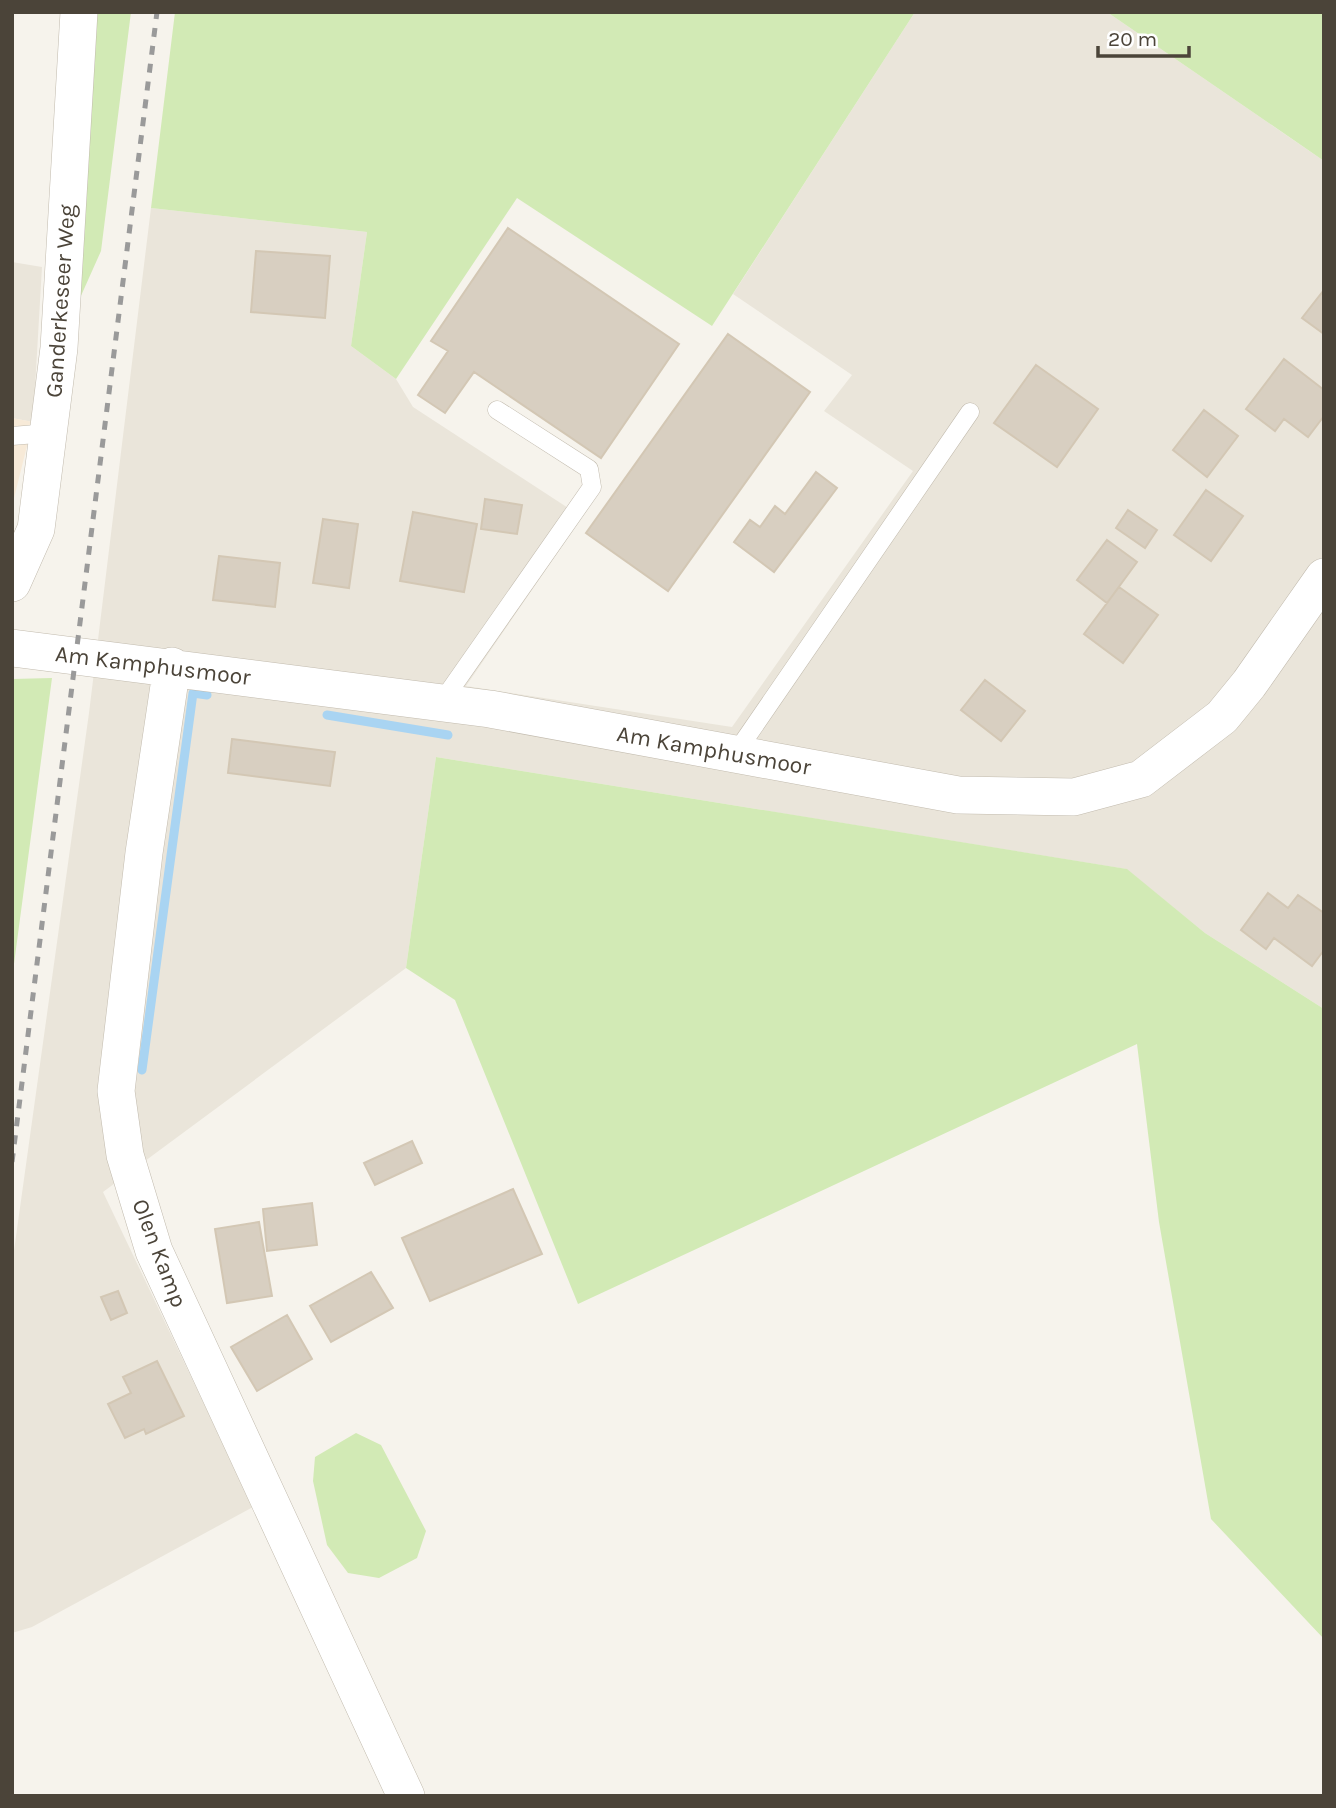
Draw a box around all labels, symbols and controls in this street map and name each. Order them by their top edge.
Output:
scale bar [1098,14,1189,58]
text: 20 m [1108,27,1157,51]
street label: Ganderkeseer Weg [40,203,81,399]
street label: Am Kamphusmoor [54,640,253,691]
street label: Am Kamphusmoor [615,720,814,781]
street label: Olen Kamp [126,1195,193,1311]

